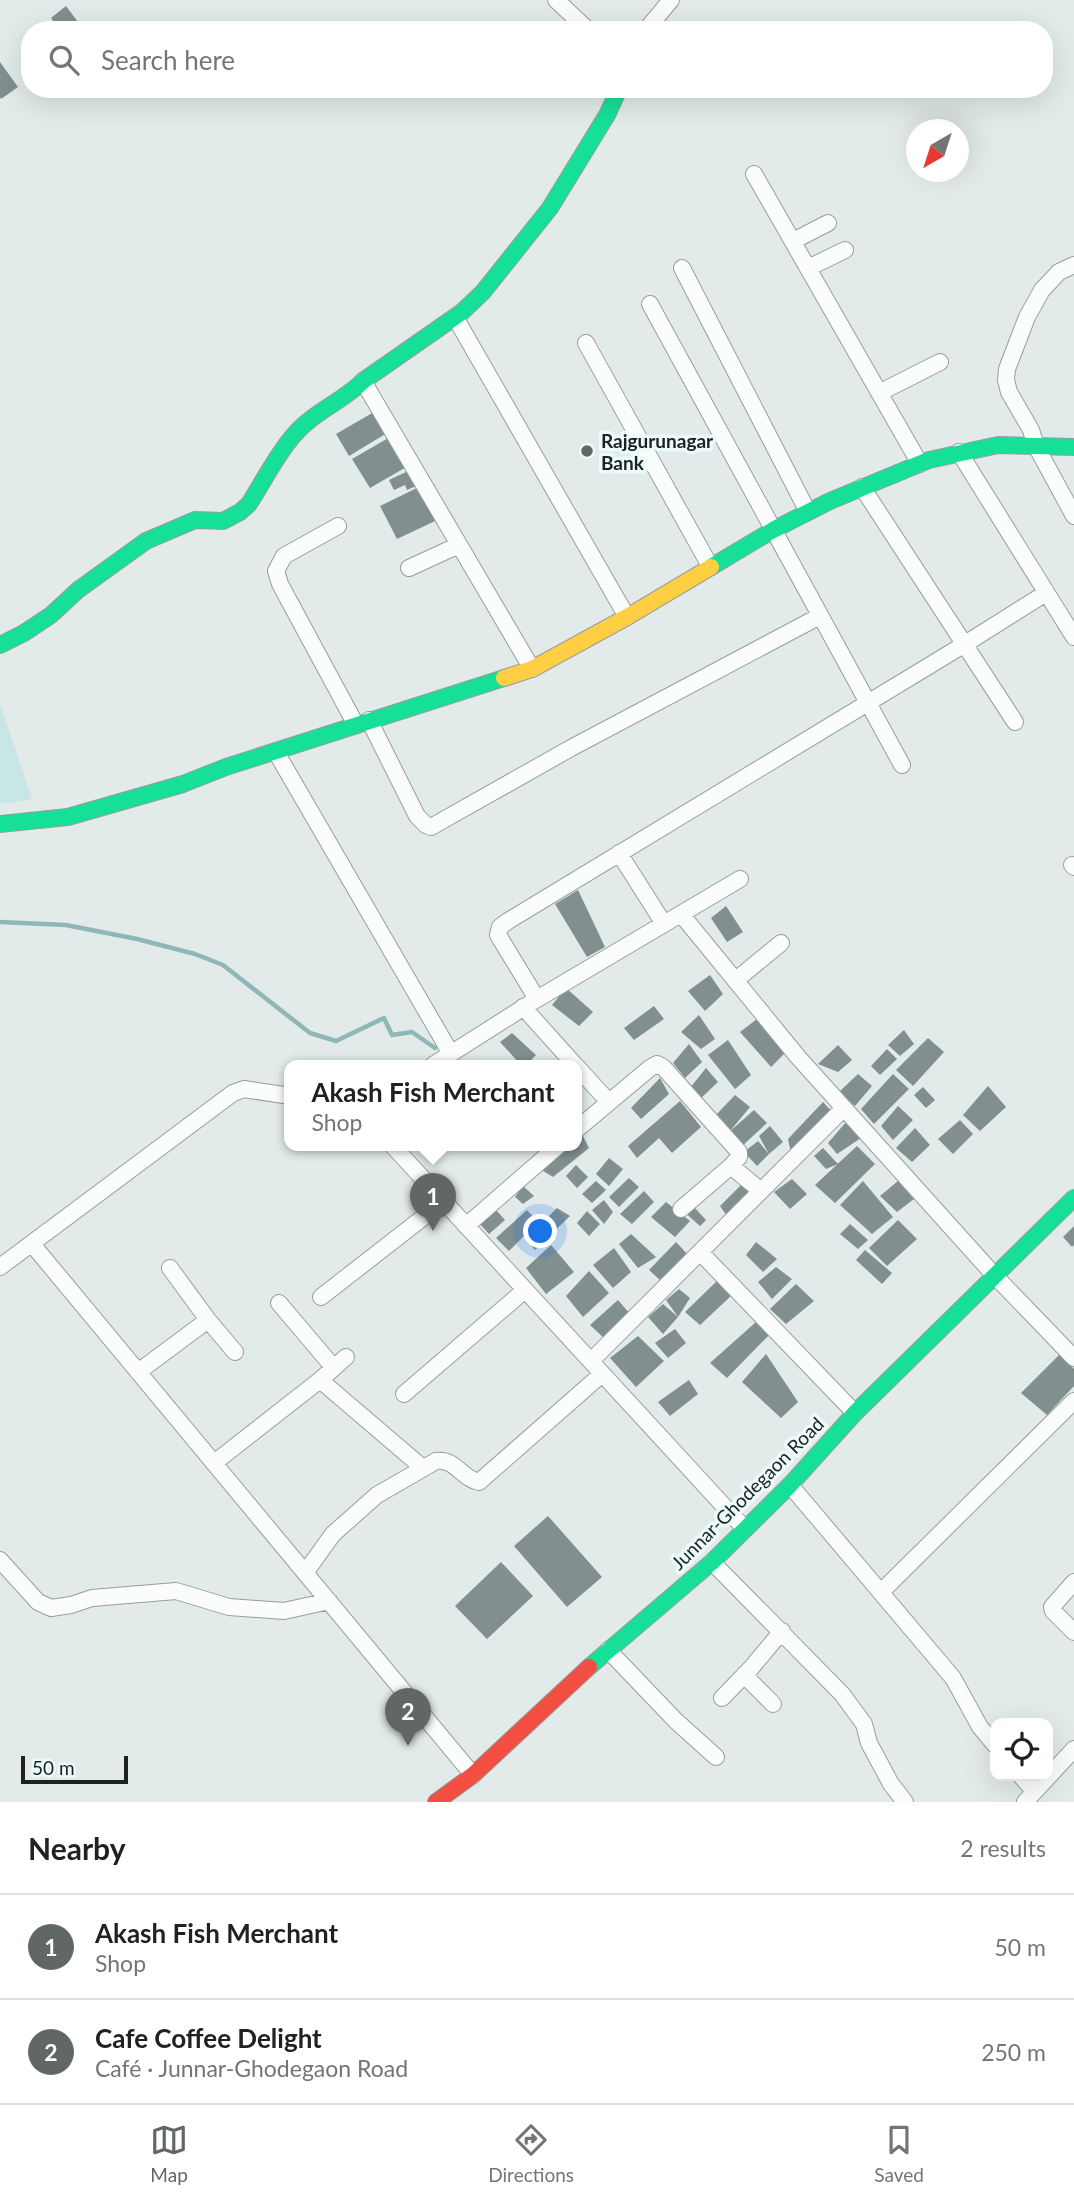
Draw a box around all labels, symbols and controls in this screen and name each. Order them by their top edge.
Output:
search box [21,21,1053,98]
icon: search [45,41,83,79]
text: Search here [101,44,235,76]
north arrow [906,119,969,182]
place label: Rajgurunagar Bank [601,429,714,474]
marker: Rajgurunagar Bank [579,443,595,459]
popup [284,1060,582,1151]
text: Akash Fish Merchant [311,1076,555,1108]
text: Shop [311,1108,362,1136]
pin: 1 [410,1173,456,1231]
your location [523,1214,557,1248]
street label: Junnar-Ghodegaon Road [666,1412,828,1574]
pin: 2 [385,1688,431,1746]
map controls [990,1718,1053,1781]
button: locate [990,1718,1053,1781]
scale bar [21,1753,128,1785]
text: 50 m [32,1756,75,1779]
text: Nearby [28,1830,126,1866]
text: 2 results [960,1834,1046,1862]
text: Akash Fish Merchant [95,1917,338,1949]
text: 1 [44,1933,58,1961]
text: 50 m [995,1933,1046,1961]
text: Shop [95,1949,146,1977]
text: Cafe Coffee Delight [95,2022,322,2054]
text: 2 [44,2038,58,2066]
text: 250 m [981,2038,1046,2066]
text: Café · Junnar-Ghodegaon Road [95,2054,408,2082]
tab: Map [150,2121,188,2186]
tab: Directions [488,2121,574,2186]
tab: Saved [874,2121,924,2186]

